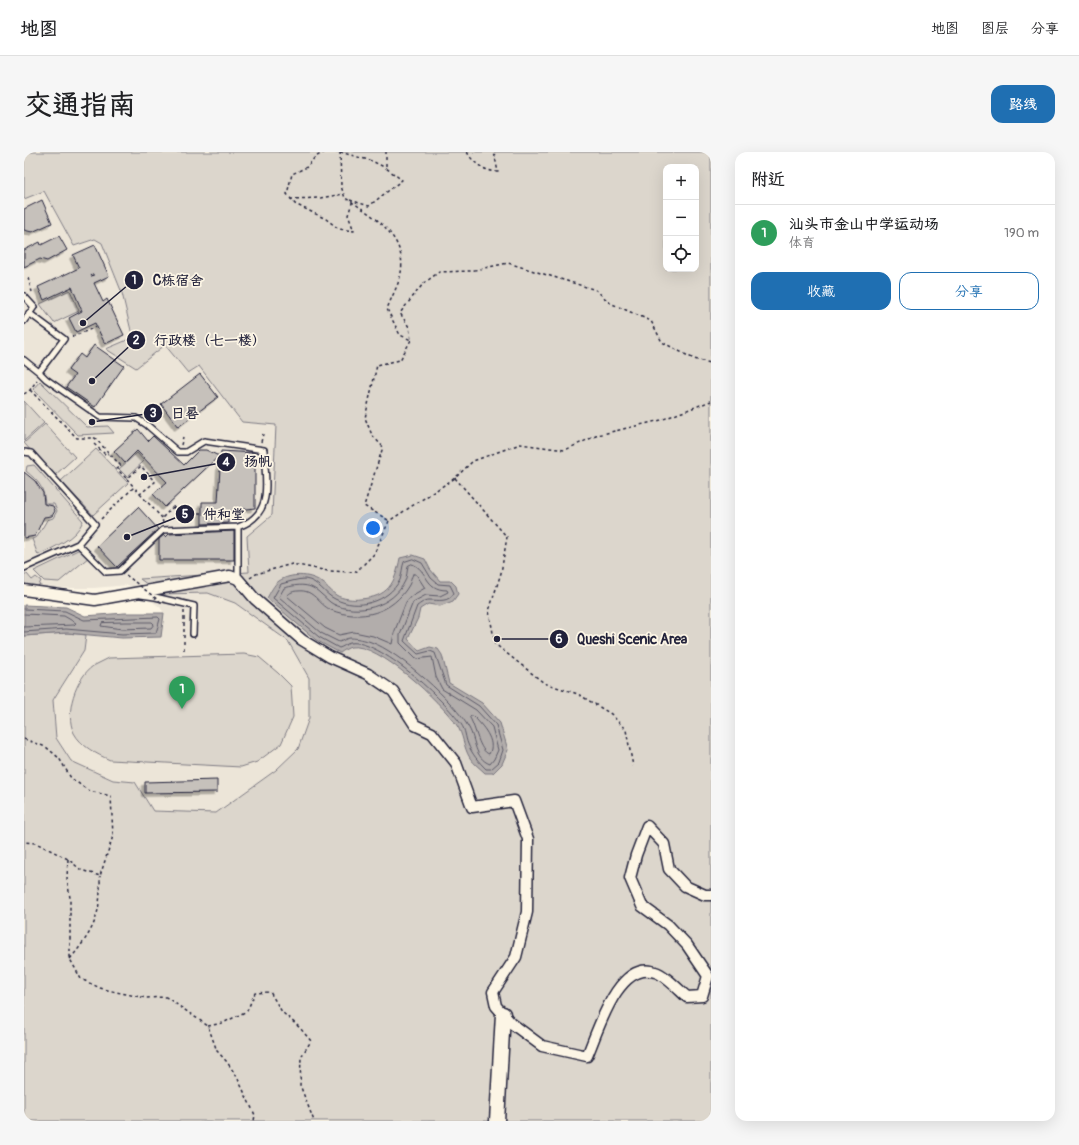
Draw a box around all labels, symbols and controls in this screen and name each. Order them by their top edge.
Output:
text: 地图 [20,17,58,41]
text: 地图 [931,20,959,37]
text: 图层 [981,20,1009,37]
text: 分享 [1031,20,1059,37]
button: 路线 [991,85,1055,123]
text: 交通指南 [24,88,136,123]
map controls [663,164,699,272]
button: + [663,164,699,200]
text: 附近 [751,169,785,190]
button: − [663,200,699,236]
text: 汕头市金山中学运动场 [789,215,939,234]
text: 1 [761,225,767,241]
text: 190 m [1004,225,1039,241]
text: 体育 [789,235,815,251]
button: locate [663,236,699,272]
callout: C栋宿舍 [124,267,211,293]
text: C栋宿舍 [153,272,203,289]
button: 收藏 [751,272,891,310]
button: 分享 [899,272,1039,310]
text: 1 [132,273,136,288]
callout: 行政楼（七一楼） [126,327,274,353]
text: 行政楼（七一楼） [154,332,266,349]
text: 2 [133,333,140,348]
callout: 日晷 [143,400,207,426]
text: 日晷 [171,405,199,422]
text: 3 [150,406,157,421]
callout: 扬帆 [216,449,280,475]
text: 扬帆 [244,453,272,470]
text: 4 [222,455,230,470]
callout: 仲和堂 [175,501,253,527]
text: 仲和堂 [203,506,245,523]
text: 5 [182,507,189,522]
your location [363,518,383,538]
callout: Queshi Scenic Area [549,626,695,652]
text: Queshi Scenic Area [577,631,688,648]
text: 6 [556,632,563,647]
pin: 1 [169,676,195,709]

